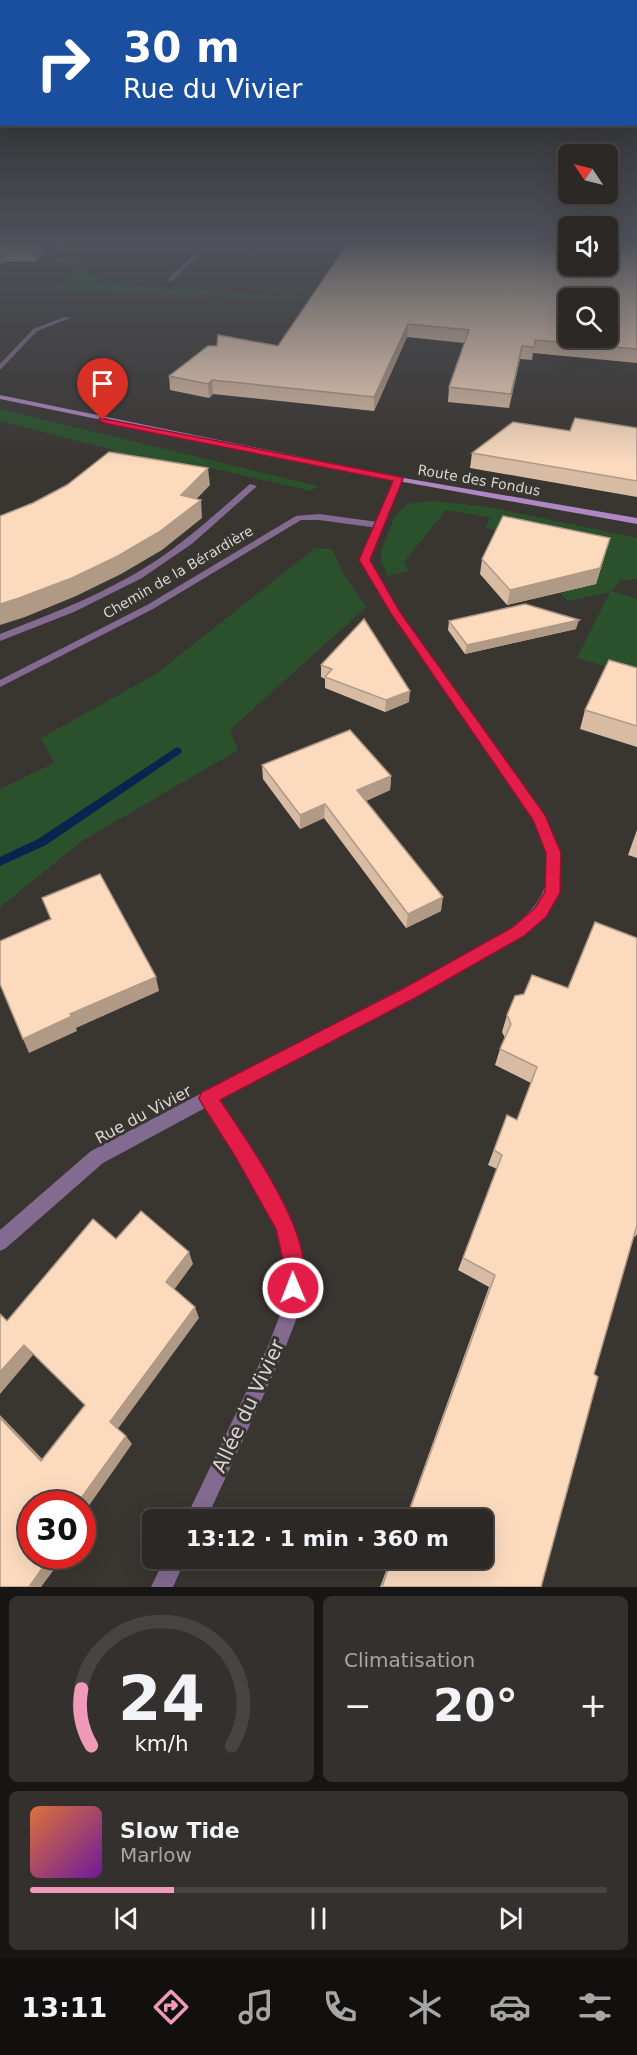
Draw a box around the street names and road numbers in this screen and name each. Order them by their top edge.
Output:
street label: Route des Fondus [416,461,542,499]
street label: Chemin de la Bérardière [100,522,256,622]
street label: Rue du Vivier [92,1081,195,1148]
street label: Allée du Vivier [207,1335,290,1476]

